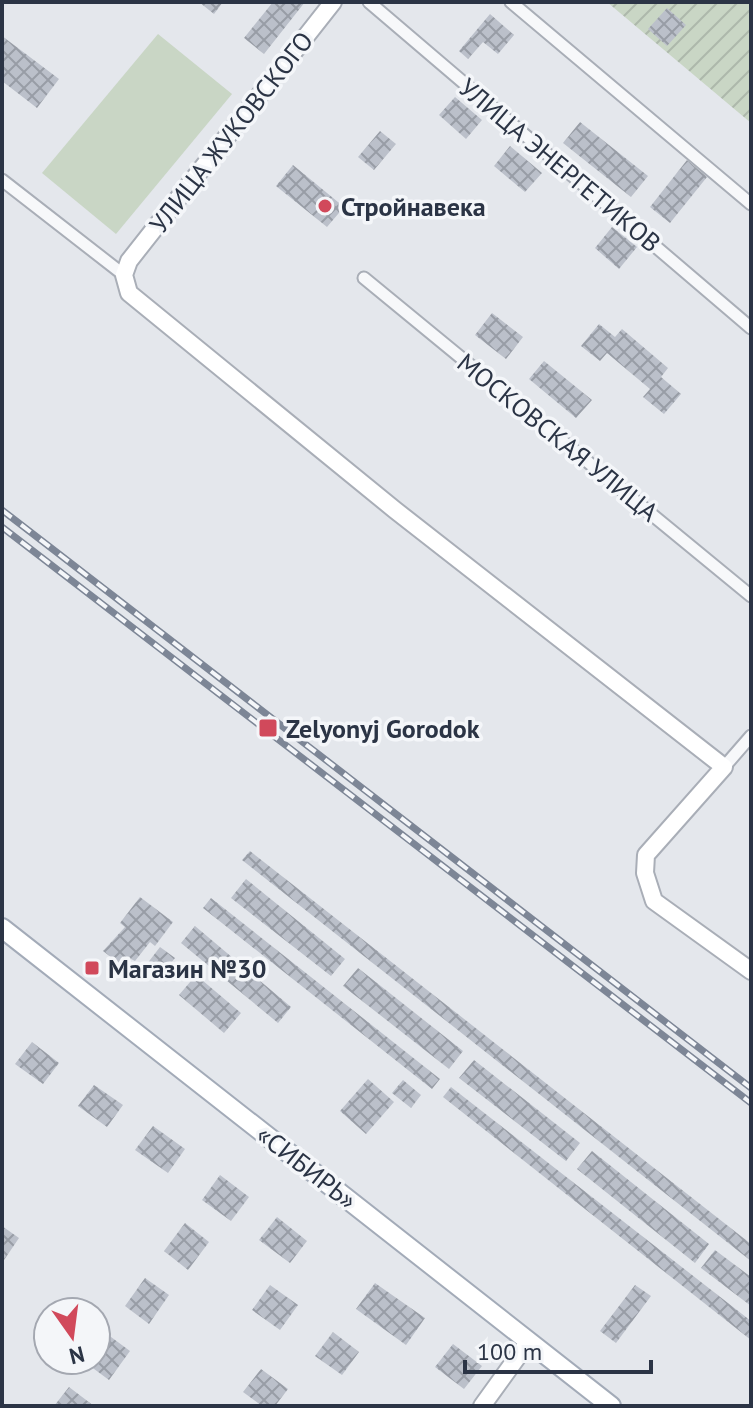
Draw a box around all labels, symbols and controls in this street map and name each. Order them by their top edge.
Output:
street label: УЛИЦА ЖУКОВСКОГО [142,25,320,239]
street label: УЛИЦА ЭНЕРГЕТИКОВ [452,71,668,259]
place label: Стройнавека [341,190,486,223]
marker: Стройнавека [316,197,334,215]
street label: МОСКОВСКАЯ УЛИЦА [451,346,665,528]
place label: Zelyonyj Gorodok [286,712,480,745]
marker: Zelyonyj Gorodok [257,717,279,739]
place label: Магазин №30 [108,952,267,985]
marker: Магазин №30 [83,959,101,977]
street label: «СИБИРЬ» [250,1118,364,1216]
north arrow [32,1296,112,1376]
scale bar [465,1324,651,1374]
text: 100 m [477,1336,542,1367]
text: N [66,1340,87,1371]

